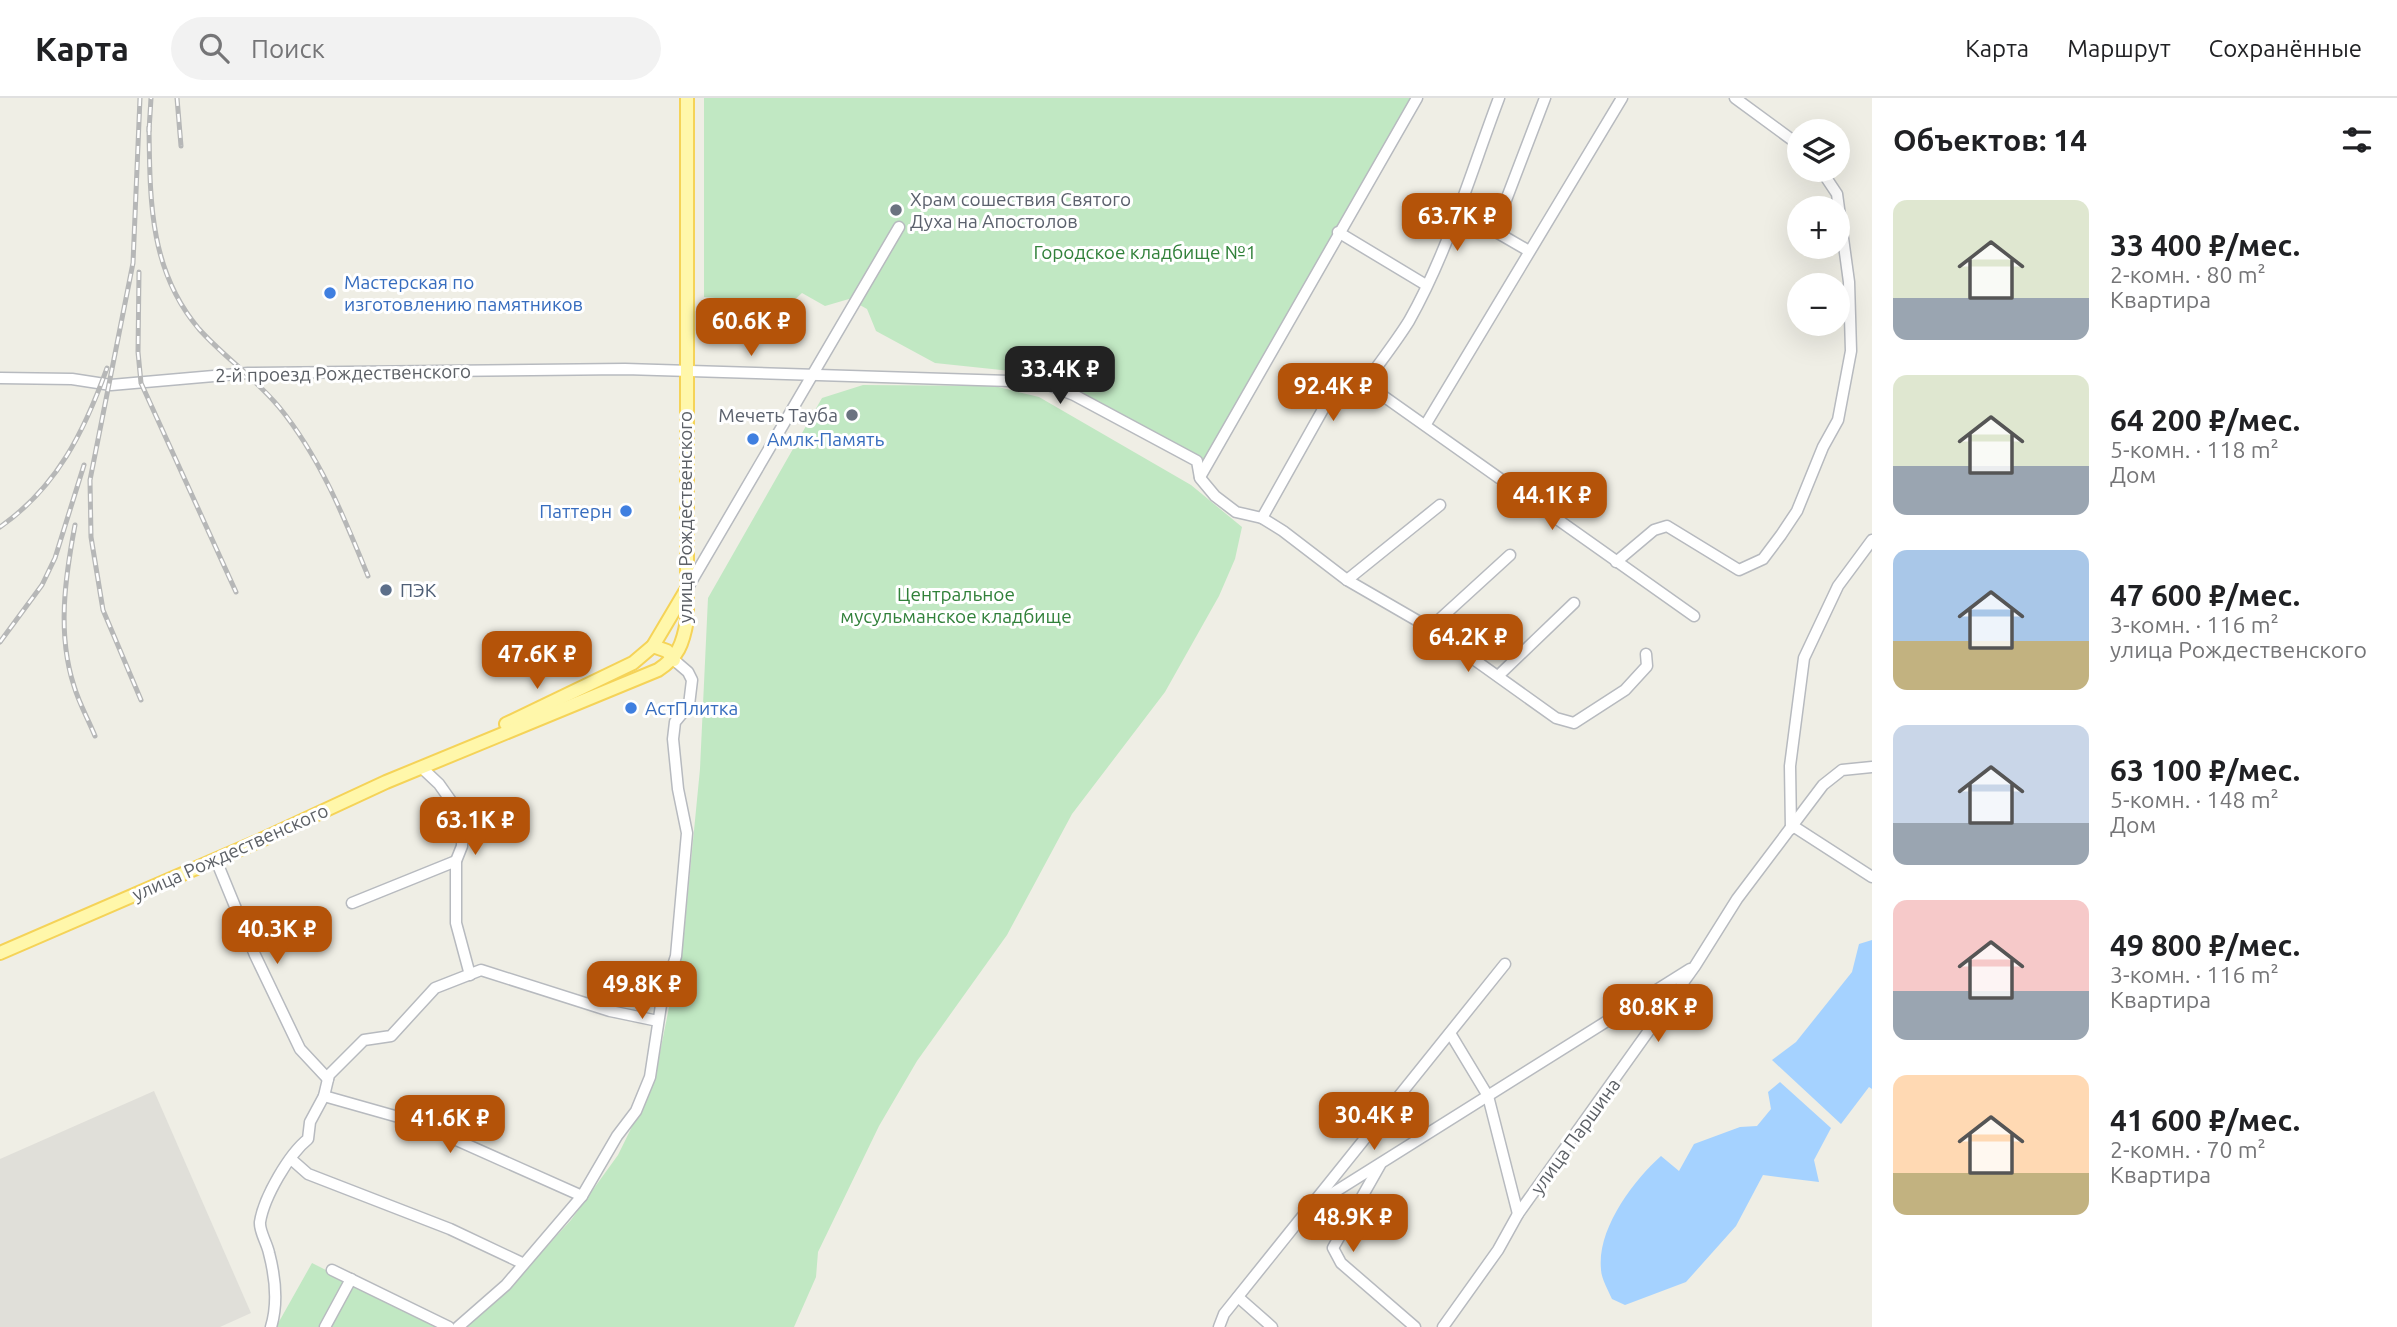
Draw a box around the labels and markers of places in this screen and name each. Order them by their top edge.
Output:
place label: Храм сошествия Святого Духа на Апостолов [910,188,1131,232]
pin: 63.7K ₽ [1392,194,1522,253]
marker: Храм сошествия Святого Духа на Апостолов [888,202,904,218]
place label: Мастерская по изготовлению памятников [344,271,583,315]
marker: Мастерская по изготовлению памятников [322,285,338,301]
pin: 60.6K ₽ [686,299,816,358]
pin: 33.4K ₽ [995,346,1125,406]
pin: 92.4K ₽ [1268,364,1398,423]
place label: Мечеть Тауба [718,404,838,426]
marker: Мечеть Тауба [844,407,860,423]
place label: Амлк-Память [767,428,885,450]
marker: Амлк-Память [745,431,761,447]
pin: 44.1K ₽ [1487,472,1617,532]
place label: Паттерн [539,500,612,522]
marker: Паттерн [618,503,634,519]
place label: ПЭК [400,579,437,601]
marker: ПЭК [378,582,394,598]
pin: 64.2K ₽ [1403,614,1533,674]
pin: 47.6K ₽ [472,632,602,691]
place label: АстПлитка [645,697,738,719]
marker: АстПлитка [623,700,639,716]
pin: 63.1K ₽ [410,798,540,857]
pin: 40.3K ₽ [212,906,342,966]
pin: 49.8K ₽ [577,962,707,1021]
pin: 80.8K ₽ [1593,984,1723,1044]
pin: 30.4K ₽ [1309,1093,1439,1152]
pin: 41.6K ₽ [385,1096,515,1155]
pin: 48.9K ₽ [1288,1194,1418,1254]

